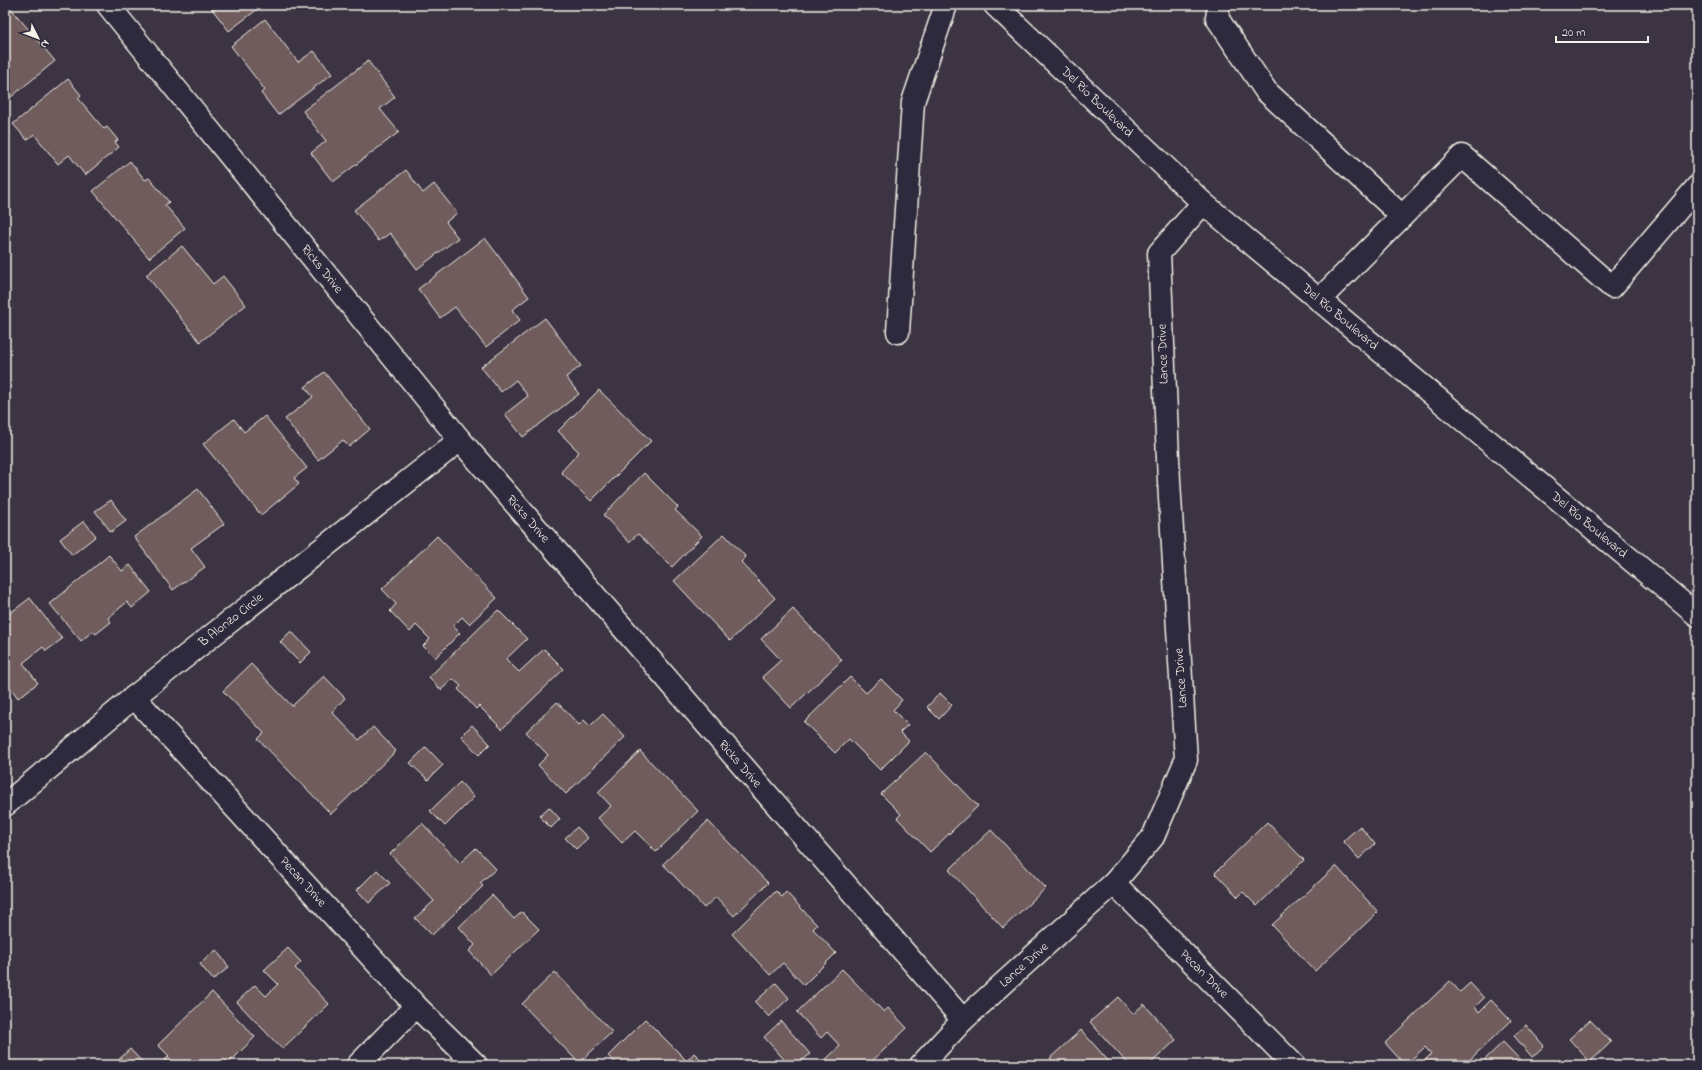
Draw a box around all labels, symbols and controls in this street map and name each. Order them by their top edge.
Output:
north arrow [18,18,58,58]
scale bar [1556,18,1648,44]
text: 20 m [1562,24,1585,42]
text: N [36,36,53,52]
street label: Del Río Boulevard [1056,62,1138,142]
street label: Ricks Drive [296,240,348,298]
street label: Del Río Boulevard [1297,279,1383,355]
street label: Lance Drive [1152,323,1174,384]
street label: Del Río Boulevard [1546,487,1632,563]
street label: Ricks Drive [502,491,554,547]
street label: B Alonzo Circle [194,588,268,652]
street label: Lance Drive [1169,647,1193,709]
street label: Ricks Drive [714,736,766,792]
street label: Pecan Drive [275,853,331,912]
street label: Lance Drive [995,938,1053,992]
street label: Pecan Drive [1175,945,1233,1003]

